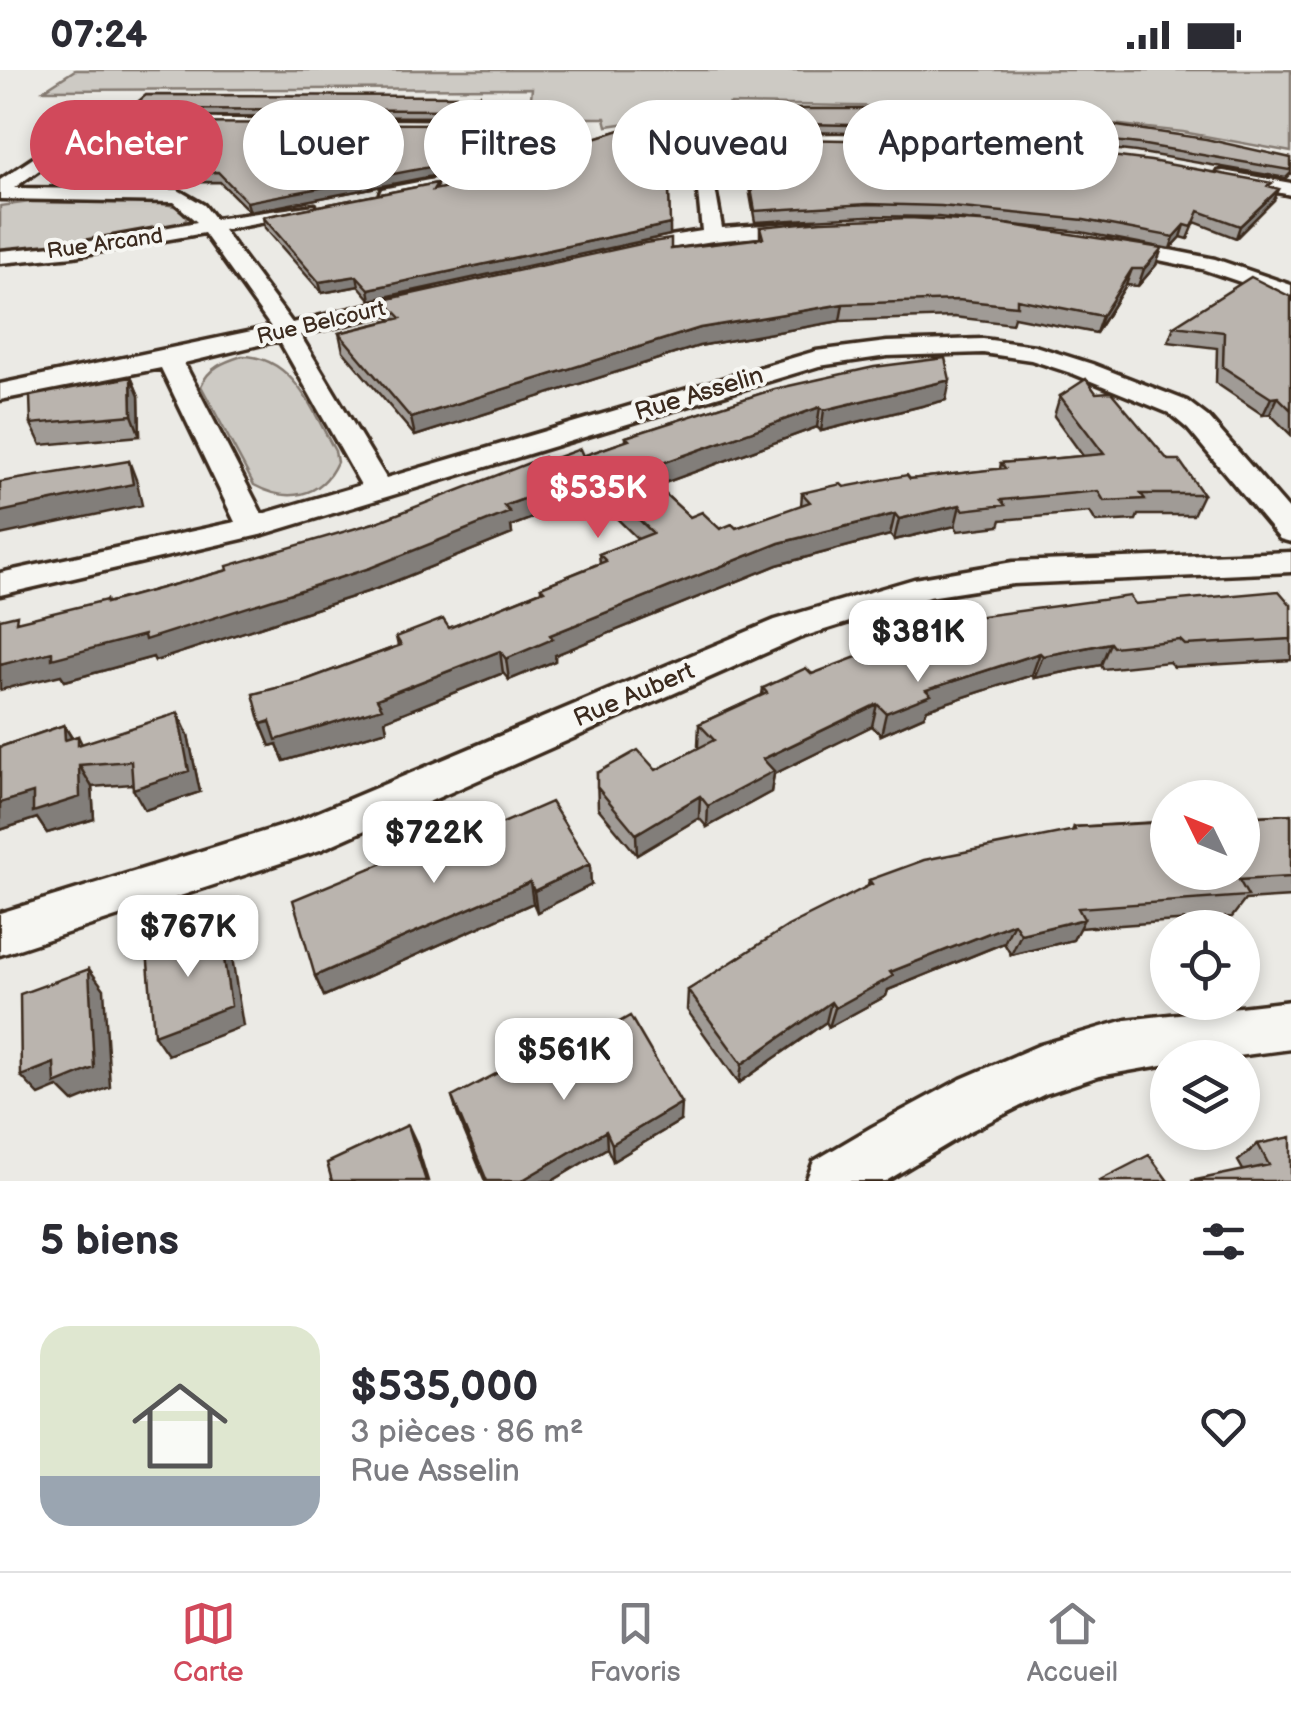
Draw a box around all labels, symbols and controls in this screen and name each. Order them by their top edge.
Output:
text: 07:24 [50,13,147,58]
chip: Acheter [30,100,223,190]
chip: Louer [243,100,404,190]
chip: Filtres [424,100,592,190]
chip: Nouveau [612,100,823,190]
chip: Appartement [843,100,1119,190]
street label: Rue Arcand [45,222,165,266]
street label: Rue Belcourt [254,295,388,351]
street label: Rue Asselin [631,360,767,428]
pin: $535K [528,456,668,541]
text: $535K [549,469,647,508]
pin: $381K [848,600,988,685]
text: $381K [871,613,965,652]
street label: Rue Aubert [569,656,699,734]
north arrow [1150,780,1260,890]
map controls [1150,780,1260,1150]
pin: $722K [364,801,504,886]
text: $722K [385,814,483,853]
pin: $767K [118,895,258,980]
text: $767K [139,908,237,947]
button: locate [1150,910,1260,1020]
pin: $561K [494,1018,634,1103]
text: $561K [517,1031,611,1070]
button: layers [1150,1040,1260,1150]
icon: filters [1196,1214,1251,1269]
text: 5 biens [40,1216,179,1267]
text: $535,000 [350,1362,539,1413]
icon: home [120,1366,240,1486]
icon: heart [1196,1399,1251,1454]
text: 3 pièces · 86 m² [350,1413,583,1452]
text: Rue Asselin [350,1452,520,1491]
tab: Carte [173,1596,244,1689]
tab: Favoris [589,1596,681,1689]
tab: Accueil [1027,1596,1118,1689]

